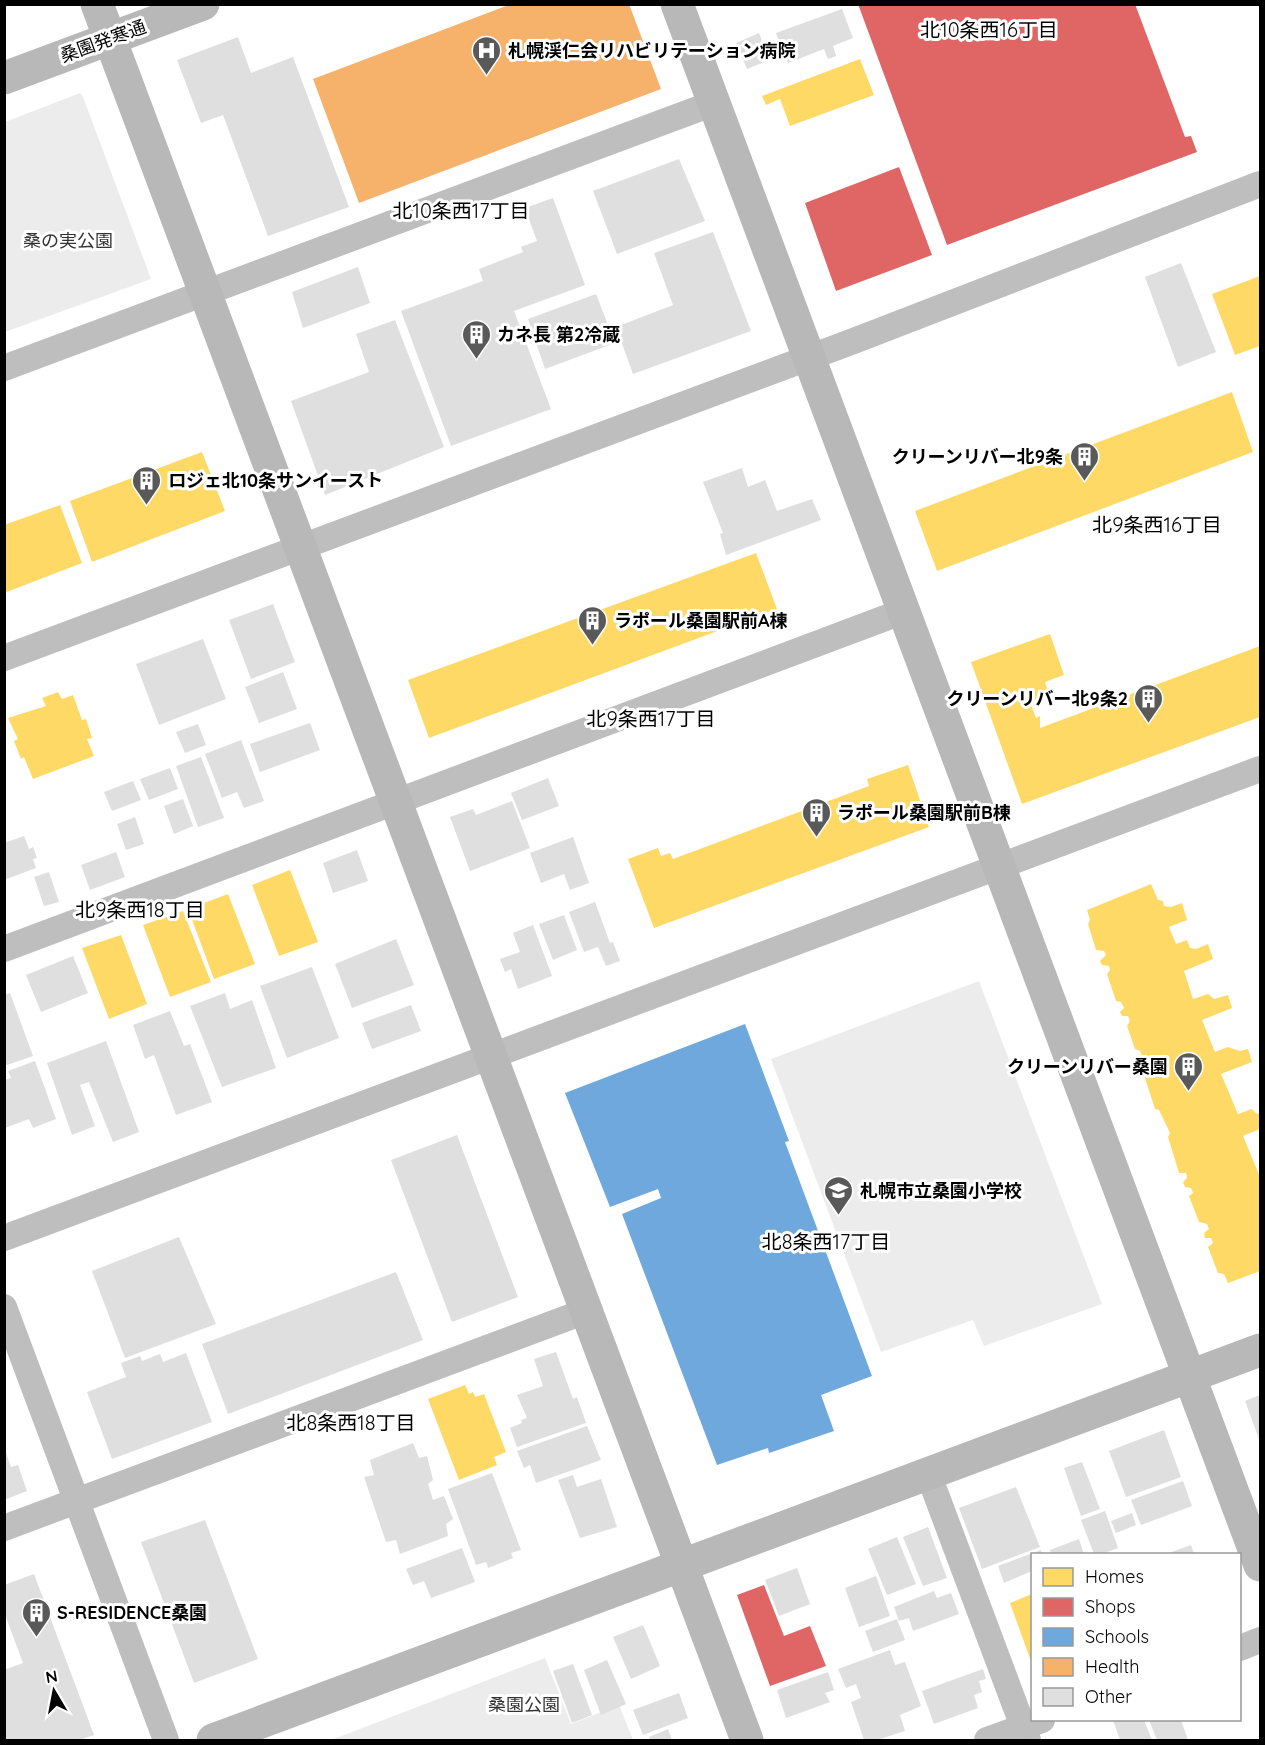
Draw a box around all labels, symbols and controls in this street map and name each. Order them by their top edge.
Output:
street label: 桑園発寒通 [57,15,149,67]
district label: 北10条西16丁目 [920,17,1058,42]
hospital icon: 札幌渓仁会リハビリテーション病院 [471,34,503,76]
place label: 札幌渓仁会リハビリテーション病院 [508,39,796,62]
district label: 北10条西17丁目 [393,198,529,223]
park label: 桑の実公園 [23,229,113,252]
building icon: カネ長 第2冷蔵 [460,318,492,360]
place label: カネ長 第2冷蔵 [497,323,620,346]
building icon: クリーンリバー北9条 [1068,440,1100,482]
place label: クリーンリバー北9条 [892,445,1063,468]
building icon: ロジェ北10条サンイースト [131,464,163,506]
place label: ロジェ北10条サンイースト [168,469,383,492]
district label: 北9条西16丁目 [1092,512,1222,537]
building icon: ラポール桑園駅前A棟 [577,604,609,646]
place label: ラポール桑園駅前A棟 [614,609,788,632]
building icon: クリーンリバー北9条2 [1133,682,1165,724]
place label: クリーンリバー北9条2 [946,687,1128,710]
district label: 北9条西17丁目 [587,706,715,731]
building icon: ラポール桑園駅前B棟 [800,796,832,838]
place label: ラポール桑園駅前B棟 [837,801,1011,824]
district label: 北9条西18丁目 [75,897,205,922]
building icon: クリーンリバー桑園 [1173,1050,1205,1092]
place label: クリーンリバー桑園 [1007,1055,1168,1078]
school or university icon: 札幌市立桑園小学校 [823,1174,855,1216]
place label: 札幌市立桑園小学校 [860,1179,1022,1202]
district label: 北8条西17丁目 [762,1229,890,1254]
district label: 北8条西18丁目 [287,1410,416,1435]
legend [1031,1553,1241,1721]
text: Homes [1085,1565,1144,1588]
text: Shops [1085,1595,1136,1618]
building icon: S-RESIDENCE桑園 [20,1596,52,1638]
place label: S-RESIDENCE桑園 [57,1601,207,1624]
text: Schools [1085,1625,1149,1648]
text: Health [1085,1655,1140,1678]
north arrow [24,1661,84,1721]
text: N [44,1665,59,1687]
text: Other [1085,1685,1132,1708]
park label: 桑園公園 [488,1693,560,1716]

